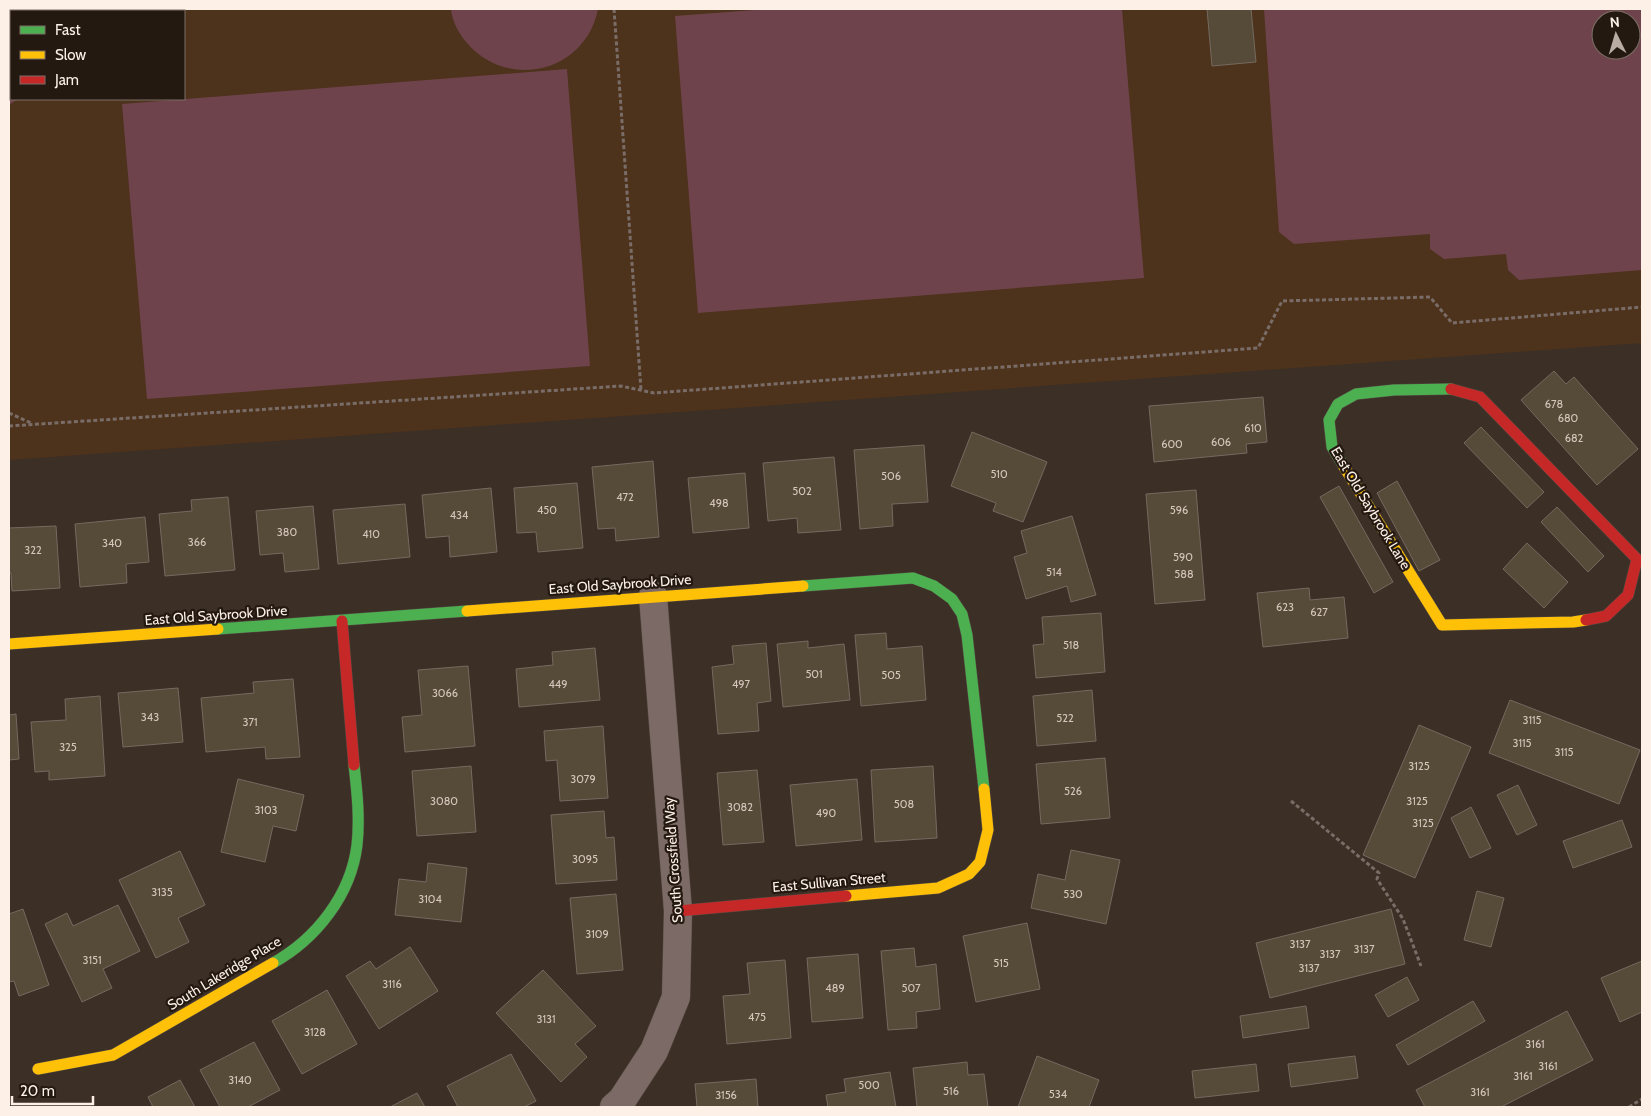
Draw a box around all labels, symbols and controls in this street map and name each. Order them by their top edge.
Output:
legend [10,10,185,100]
north arrow [1591,10,1641,60]
text: N [1609,13,1621,31]
text: Fast [55,21,80,39]
text: Slow [55,46,86,64]
text: Jam [54,71,79,89]
house number: 678 [1545,397,1563,411]
house number: 680 [1558,411,1579,425]
house number: 610 [1244,421,1262,435]
house number: 682 [1565,431,1584,445]
house number: 606 [1211,435,1231,449]
house number: 600 [1161,437,1183,451]
street label: East Old Saybrook Lane [1327,443,1415,573]
house number: 510 [990,467,1008,481]
house number: 506 [881,469,901,483]
house number: 502 [792,484,812,498]
house number: 472 [616,490,634,504]
house number: 498 [709,496,729,510]
house number: 450 [537,503,557,517]
house number: 596 [1170,503,1188,517]
house number: 434 [450,508,469,522]
house number: 380 [277,525,297,539]
house number: 410 [362,527,380,541]
house number: 366 [188,535,206,549]
house number: 340 [102,536,122,550]
house number: 322 [24,543,42,557]
house number: 590 [1173,550,1193,564]
house number: 514 [1046,565,1063,579]
house number: 588 [1174,567,1194,581]
street label: East Old Saybrook Drive [548,570,692,598]
house number: 623 [1276,600,1294,614]
street label: East Old Saybrook Drive [144,601,288,629]
house number: 627 [1310,605,1328,619]
house number: 518 [1063,638,1079,652]
house number: 501 [805,667,823,681]
house number: 505 [881,668,901,682]
house number: 449 [549,677,567,691]
house number: 497 [732,677,751,691]
house number: 3066 [432,686,458,700]
house number: 343 [141,710,159,724]
house number: 522 [1056,711,1074,725]
house number: 3115 [1522,713,1542,727]
house number: 371 [242,715,258,729]
house number: 3115 [1512,736,1532,750]
house number: 325 [59,740,77,754]
house number: 3115 [1554,745,1574,759]
house number: 3125 [1408,759,1430,773]
house number: 3079 [570,772,596,786]
house number: 526 [1064,784,1082,798]
house number: 3080 [430,794,458,808]
house number: 3125 [1406,794,1428,808]
street label: South Crossfield Way [660,797,686,923]
house number: 508 [894,797,914,811]
house number: 3082 [727,800,753,814]
house number: 3103 [254,803,278,817]
house number: 490 [816,806,836,820]
house number: 3125 [1412,816,1434,830]
house number: 3095 [572,852,598,866]
street label: East Sullivan Street [772,868,887,896]
house number: 3135 [151,885,173,899]
house number: 530 [1063,887,1083,901]
house number: 3104 [418,892,442,906]
house number: 3109 [585,927,609,941]
street label: South Lakeridge Place [164,932,284,1014]
house number: 3137 [1289,937,1311,951]
house number: 3137 [1353,942,1375,956]
house number: 3137 [1319,947,1341,961]
house number: 3151 [82,953,102,967]
house number: 515 [993,956,1009,970]
house number: 3137 [1298,961,1320,975]
house number: 3116 [382,977,402,991]
house number: 489 [825,981,845,995]
house number: 507 [901,981,921,995]
house number: 475 [748,1010,766,1024]
house number: 3131 [536,1012,556,1026]
house number: 3128 [304,1025,326,1039]
house number: 3161 [1525,1037,1545,1051]
house number: 3161 [1538,1059,1558,1073]
house number: 3161 [1513,1069,1533,1083]
house number: 3140 [228,1073,252,1087]
scale bar [12,1074,94,1106]
house number: 500 [858,1078,880,1092]
text: 20 m [20,1082,55,1100]
house number: 516 [943,1084,959,1098]
house number: 3161 [1470,1085,1490,1099]
house number: 534 [1049,1087,1068,1101]
house number: 3156 [715,1088,737,1102]

